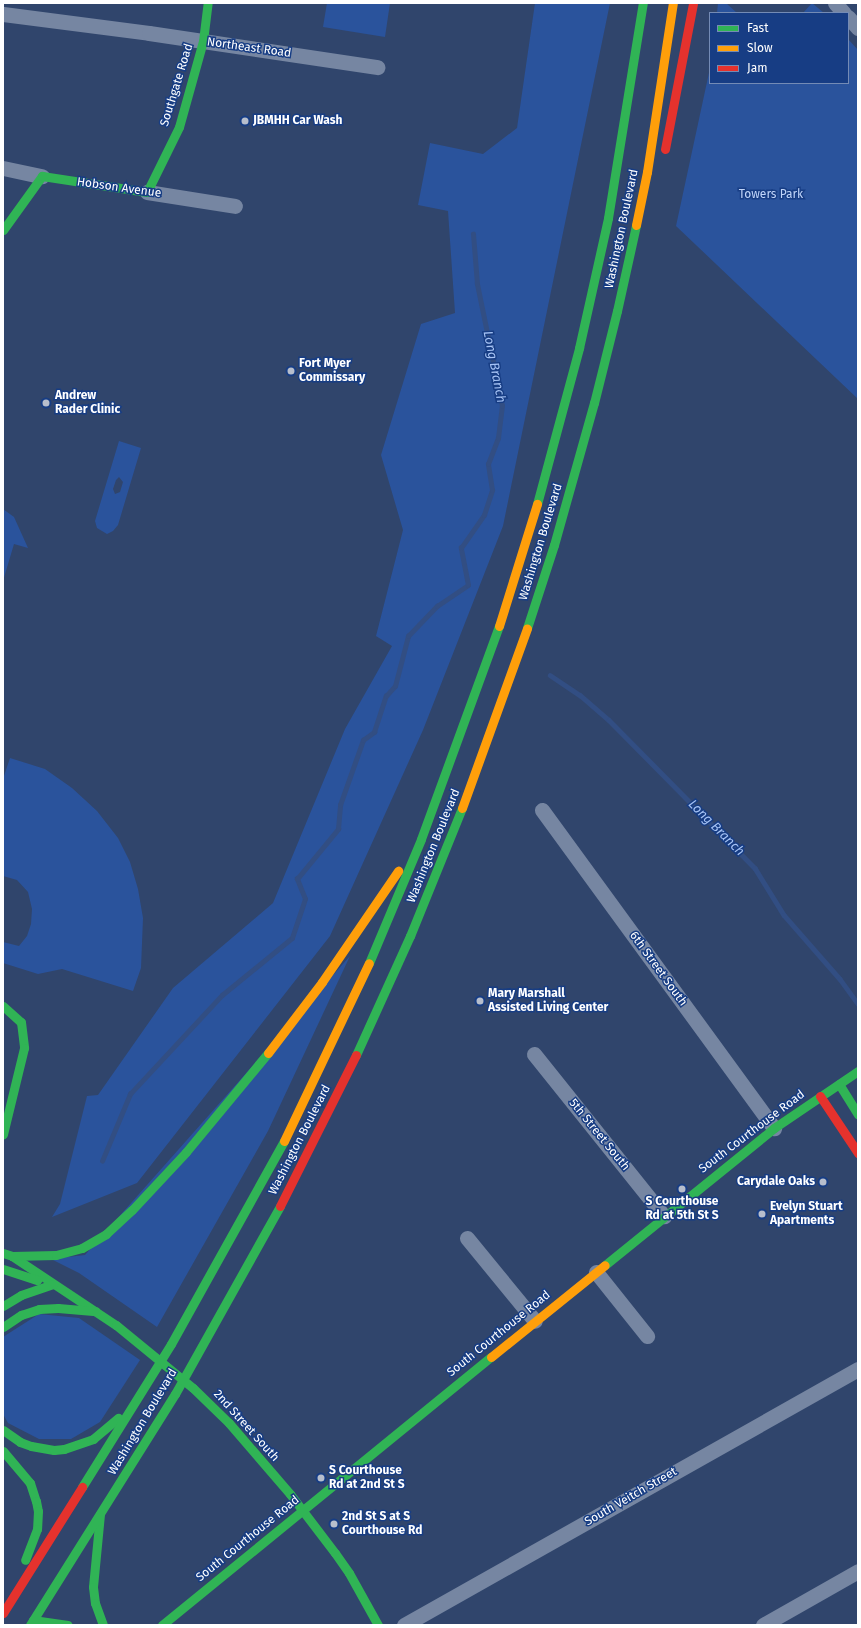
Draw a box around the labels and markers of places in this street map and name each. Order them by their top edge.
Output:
place label: JBMHH Car Wash [253,114,342,128]
marker: JBMHH Car Wash [240,116,250,126]
place label: Fort Myer Commissary [299,357,365,385]
marker: Fort Myer Commissary [286,366,296,376]
place label: Andrew Rader Clinic [55,389,120,417]
marker: Andrew Rader Clinic [40,397,52,409]
place label: Mary Marshall Assisted Living Center [488,987,608,1015]
marker: Mary Marshall Assisted Living Center [475,996,485,1006]
place label: Carydale Oaks [737,1175,815,1189]
marker: Carydale Oaks [818,1177,828,1187]
marker: S Courthouse Rd at 5th St S [677,1184,687,1194]
place label: S Courthouse Rd at 5th St S [645,1195,719,1223]
place label: Evelyn Stuart Apartments [770,1200,843,1228]
marker: Evelyn Stuart Apartments [757,1209,767,1219]
place label: S Courthouse Rd at 2nd St S [329,1464,405,1492]
marker: S Courthouse Rd at 2nd St S [316,1473,326,1483]
place label: 2nd St S at S Courthouse Rd [342,1510,422,1538]
marker: 2nd St S at S Courthouse Rd [329,1519,339,1529]

